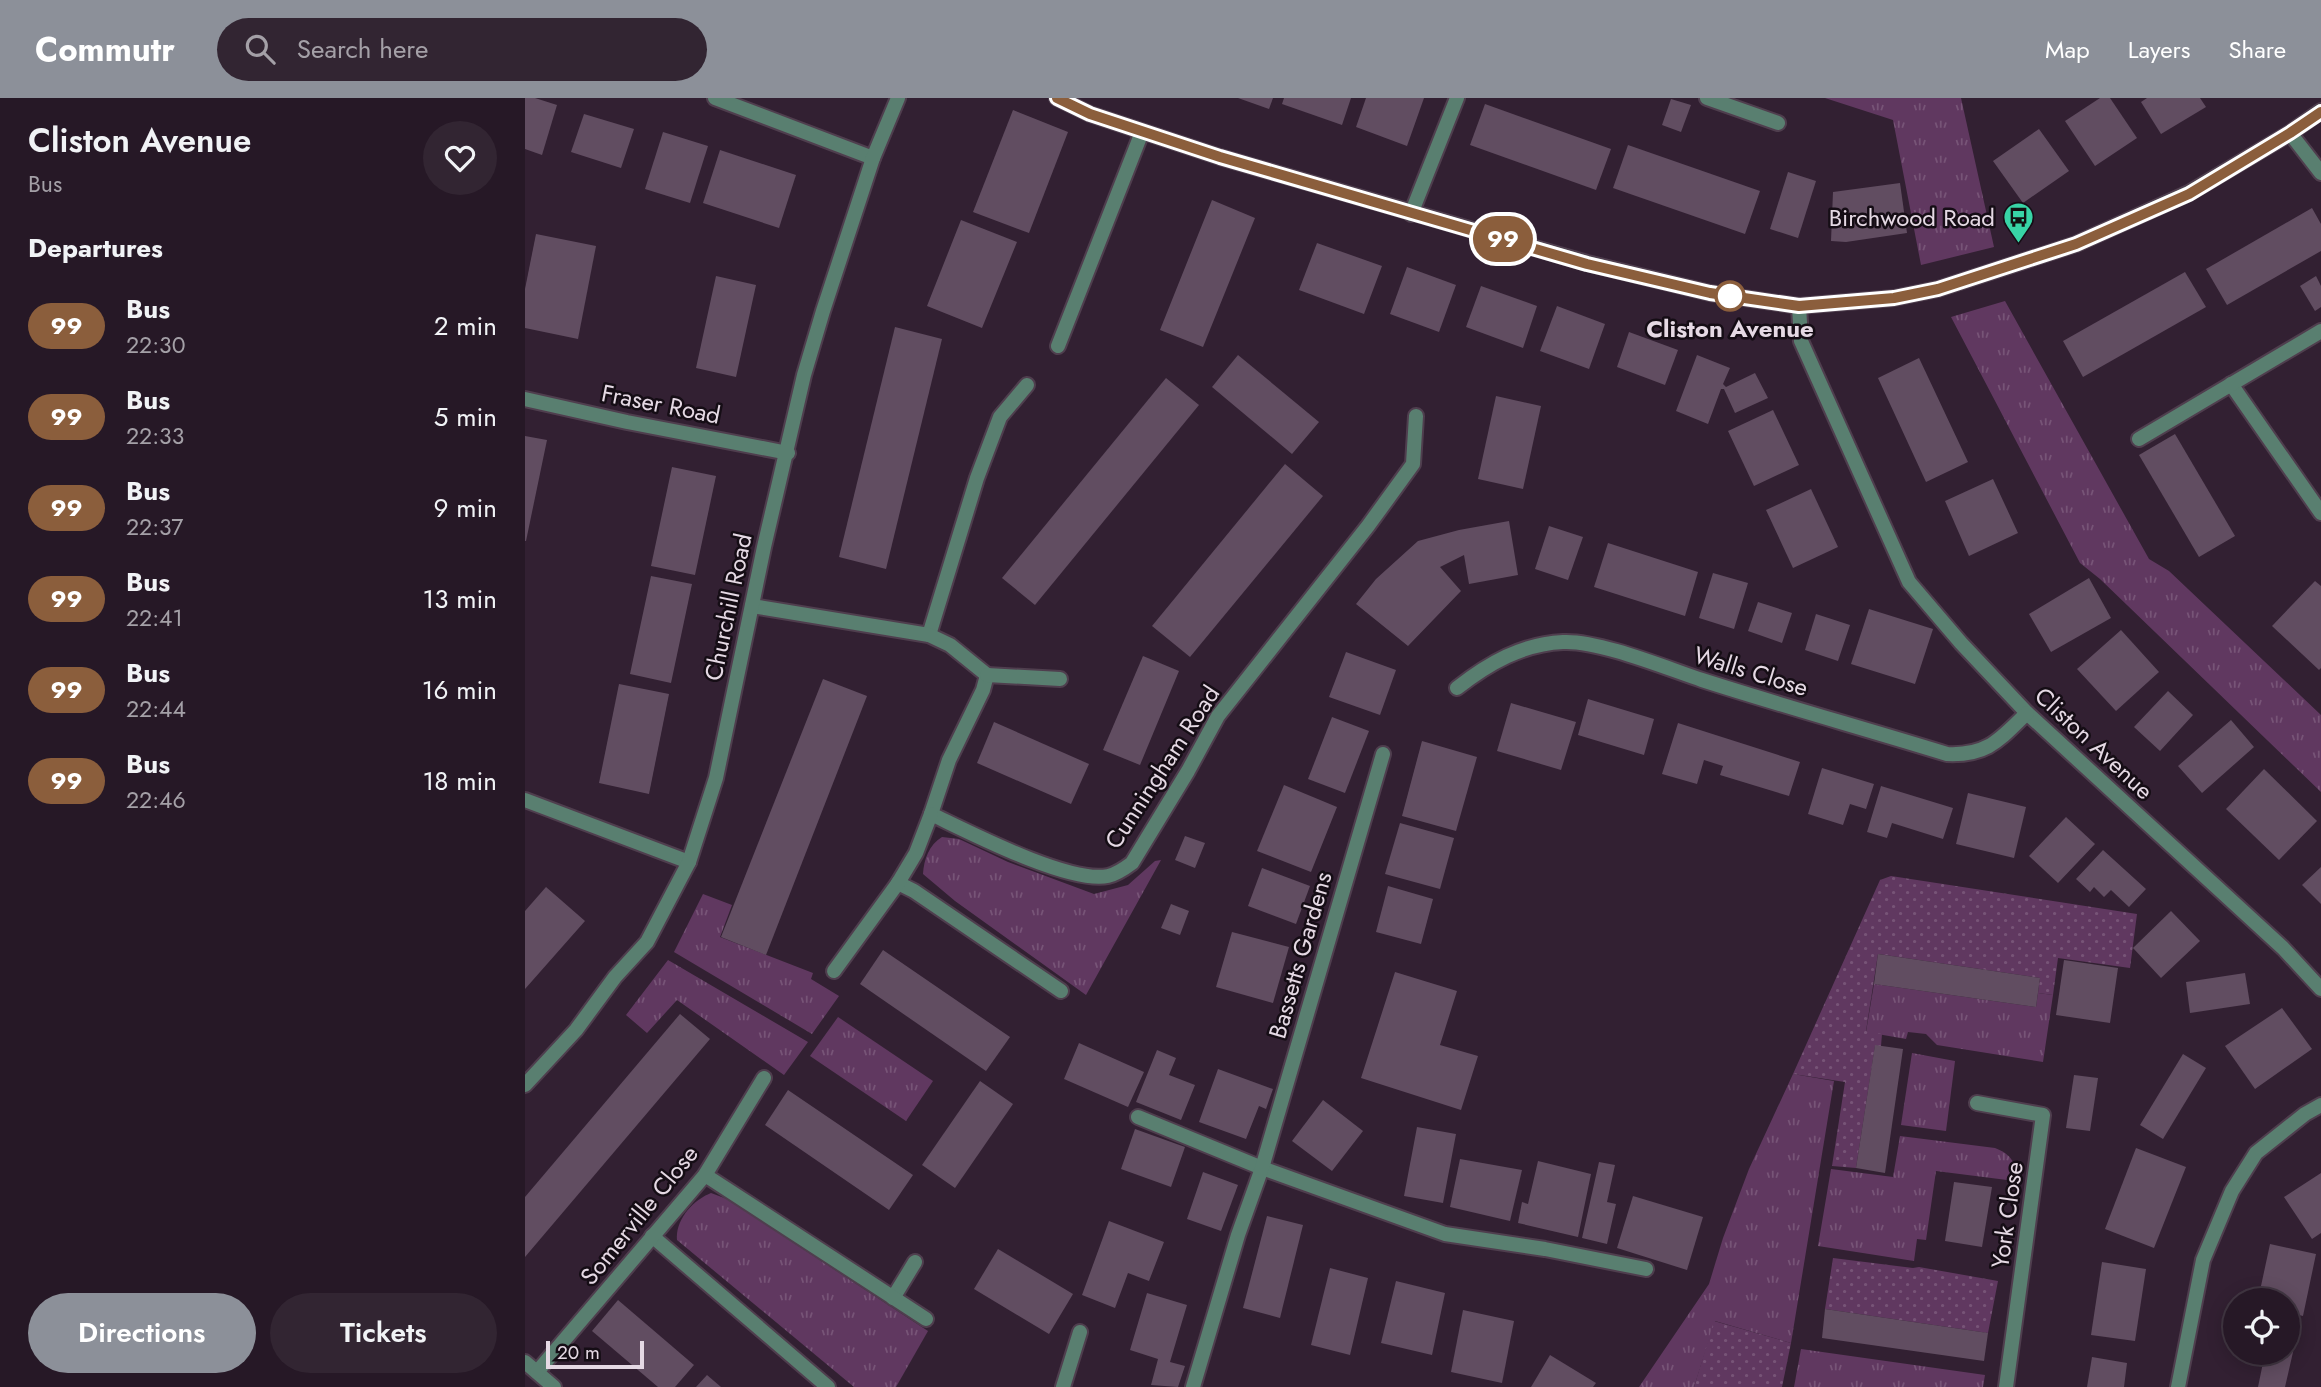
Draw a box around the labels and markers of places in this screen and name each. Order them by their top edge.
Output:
place label: Birchwood Road [1829,200,1995,235]
bus stop icon: Birchwood Road [2001,200,2035,244]
marker: Cliston Avenue [1715,281,1745,311]
place label: Cliston Avenue [1646,311,1814,346]

